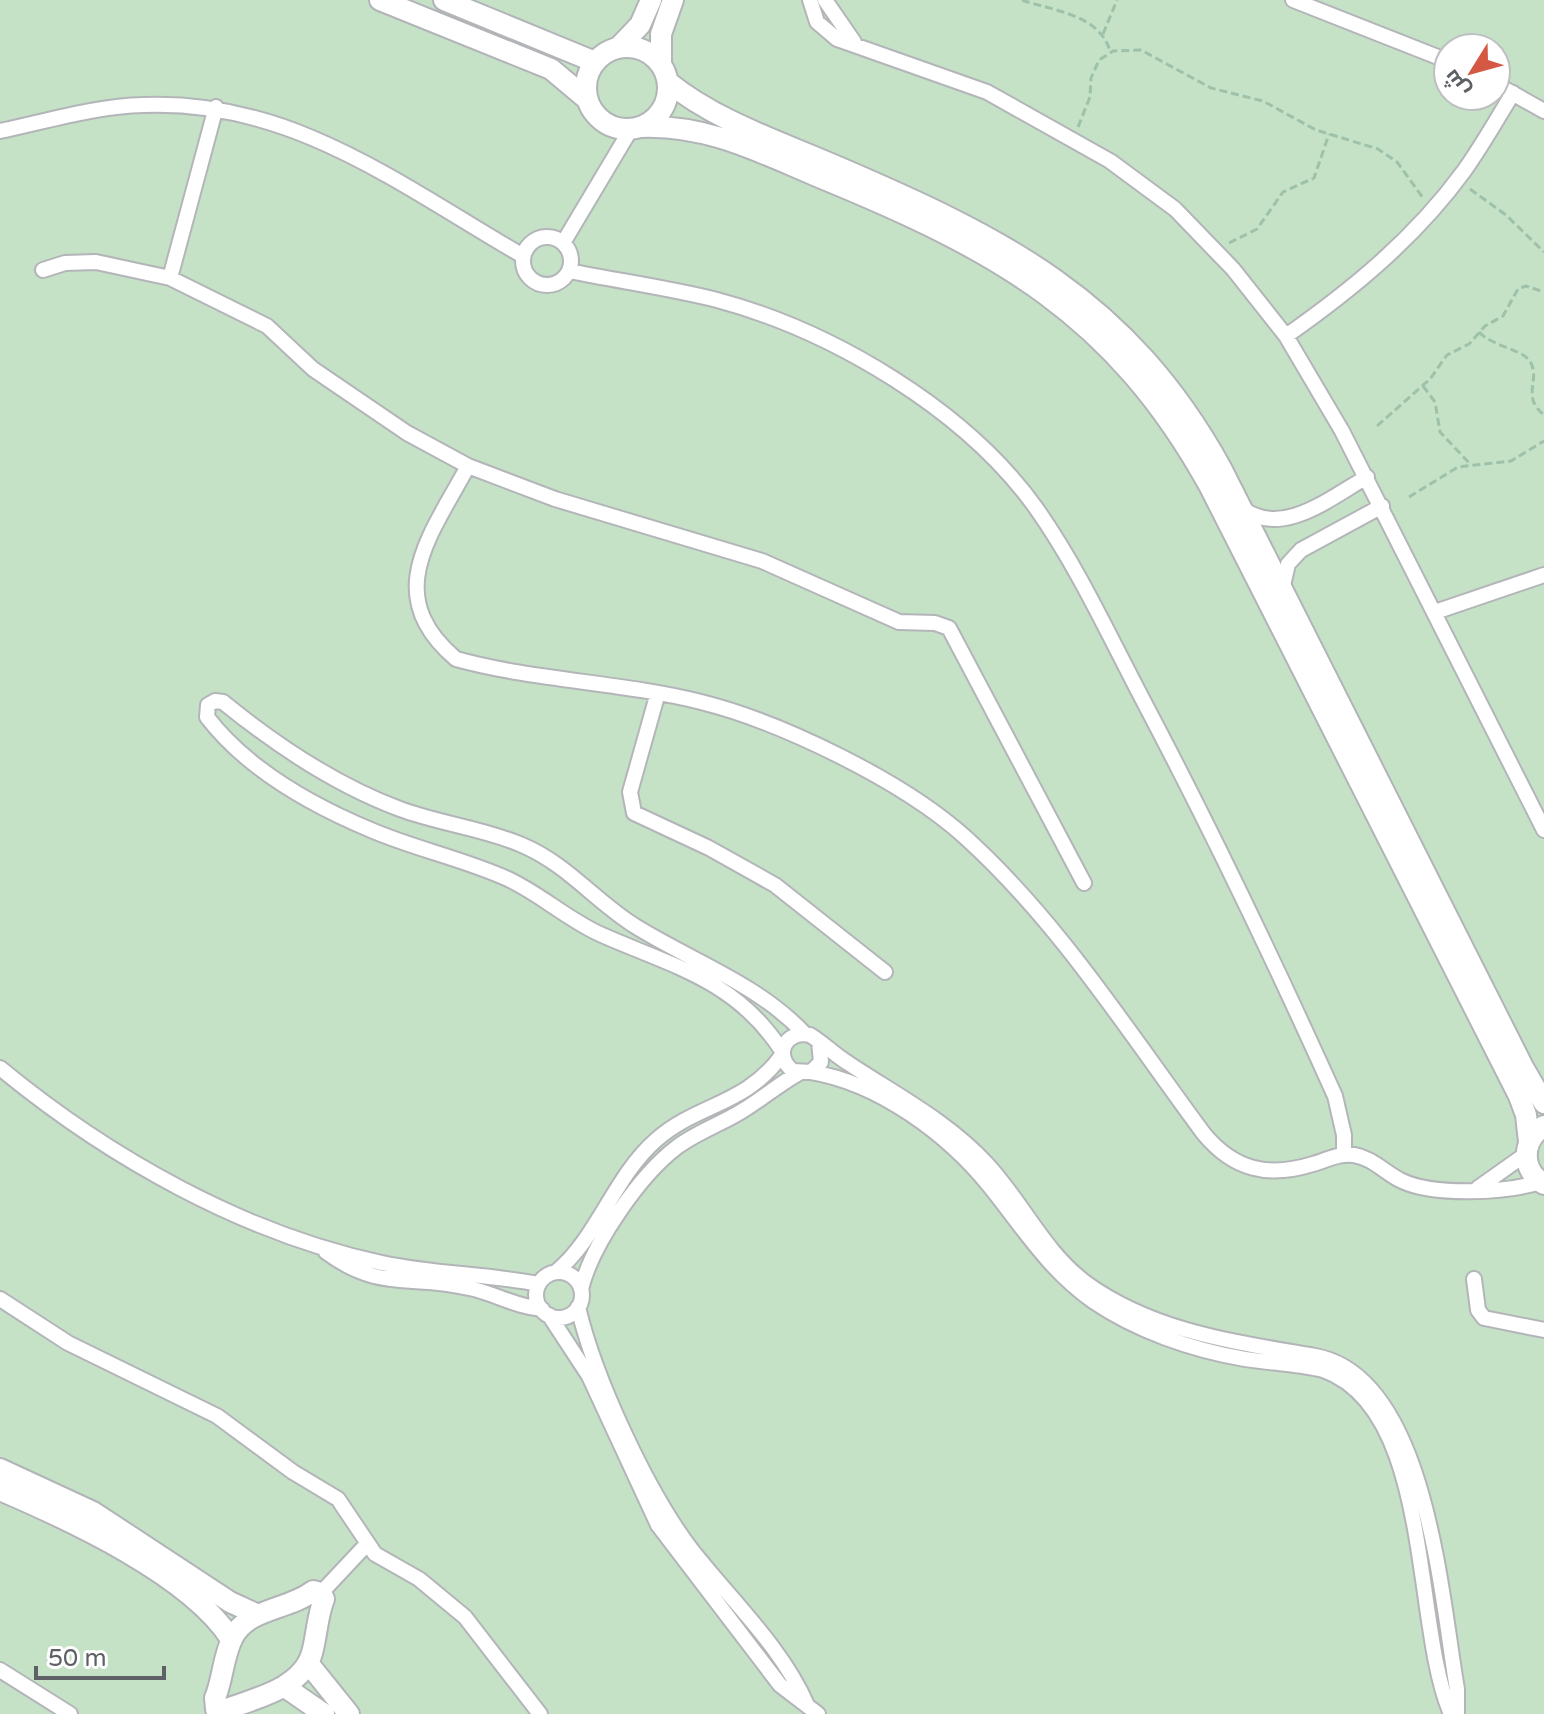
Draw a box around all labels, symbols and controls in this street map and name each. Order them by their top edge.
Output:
north arrow [1432,32,1512,112]
text: ش [1438,64,1476,103]
scale bar [36,1630,164,1680]
text: 50 m [48,1644,106,1673]

